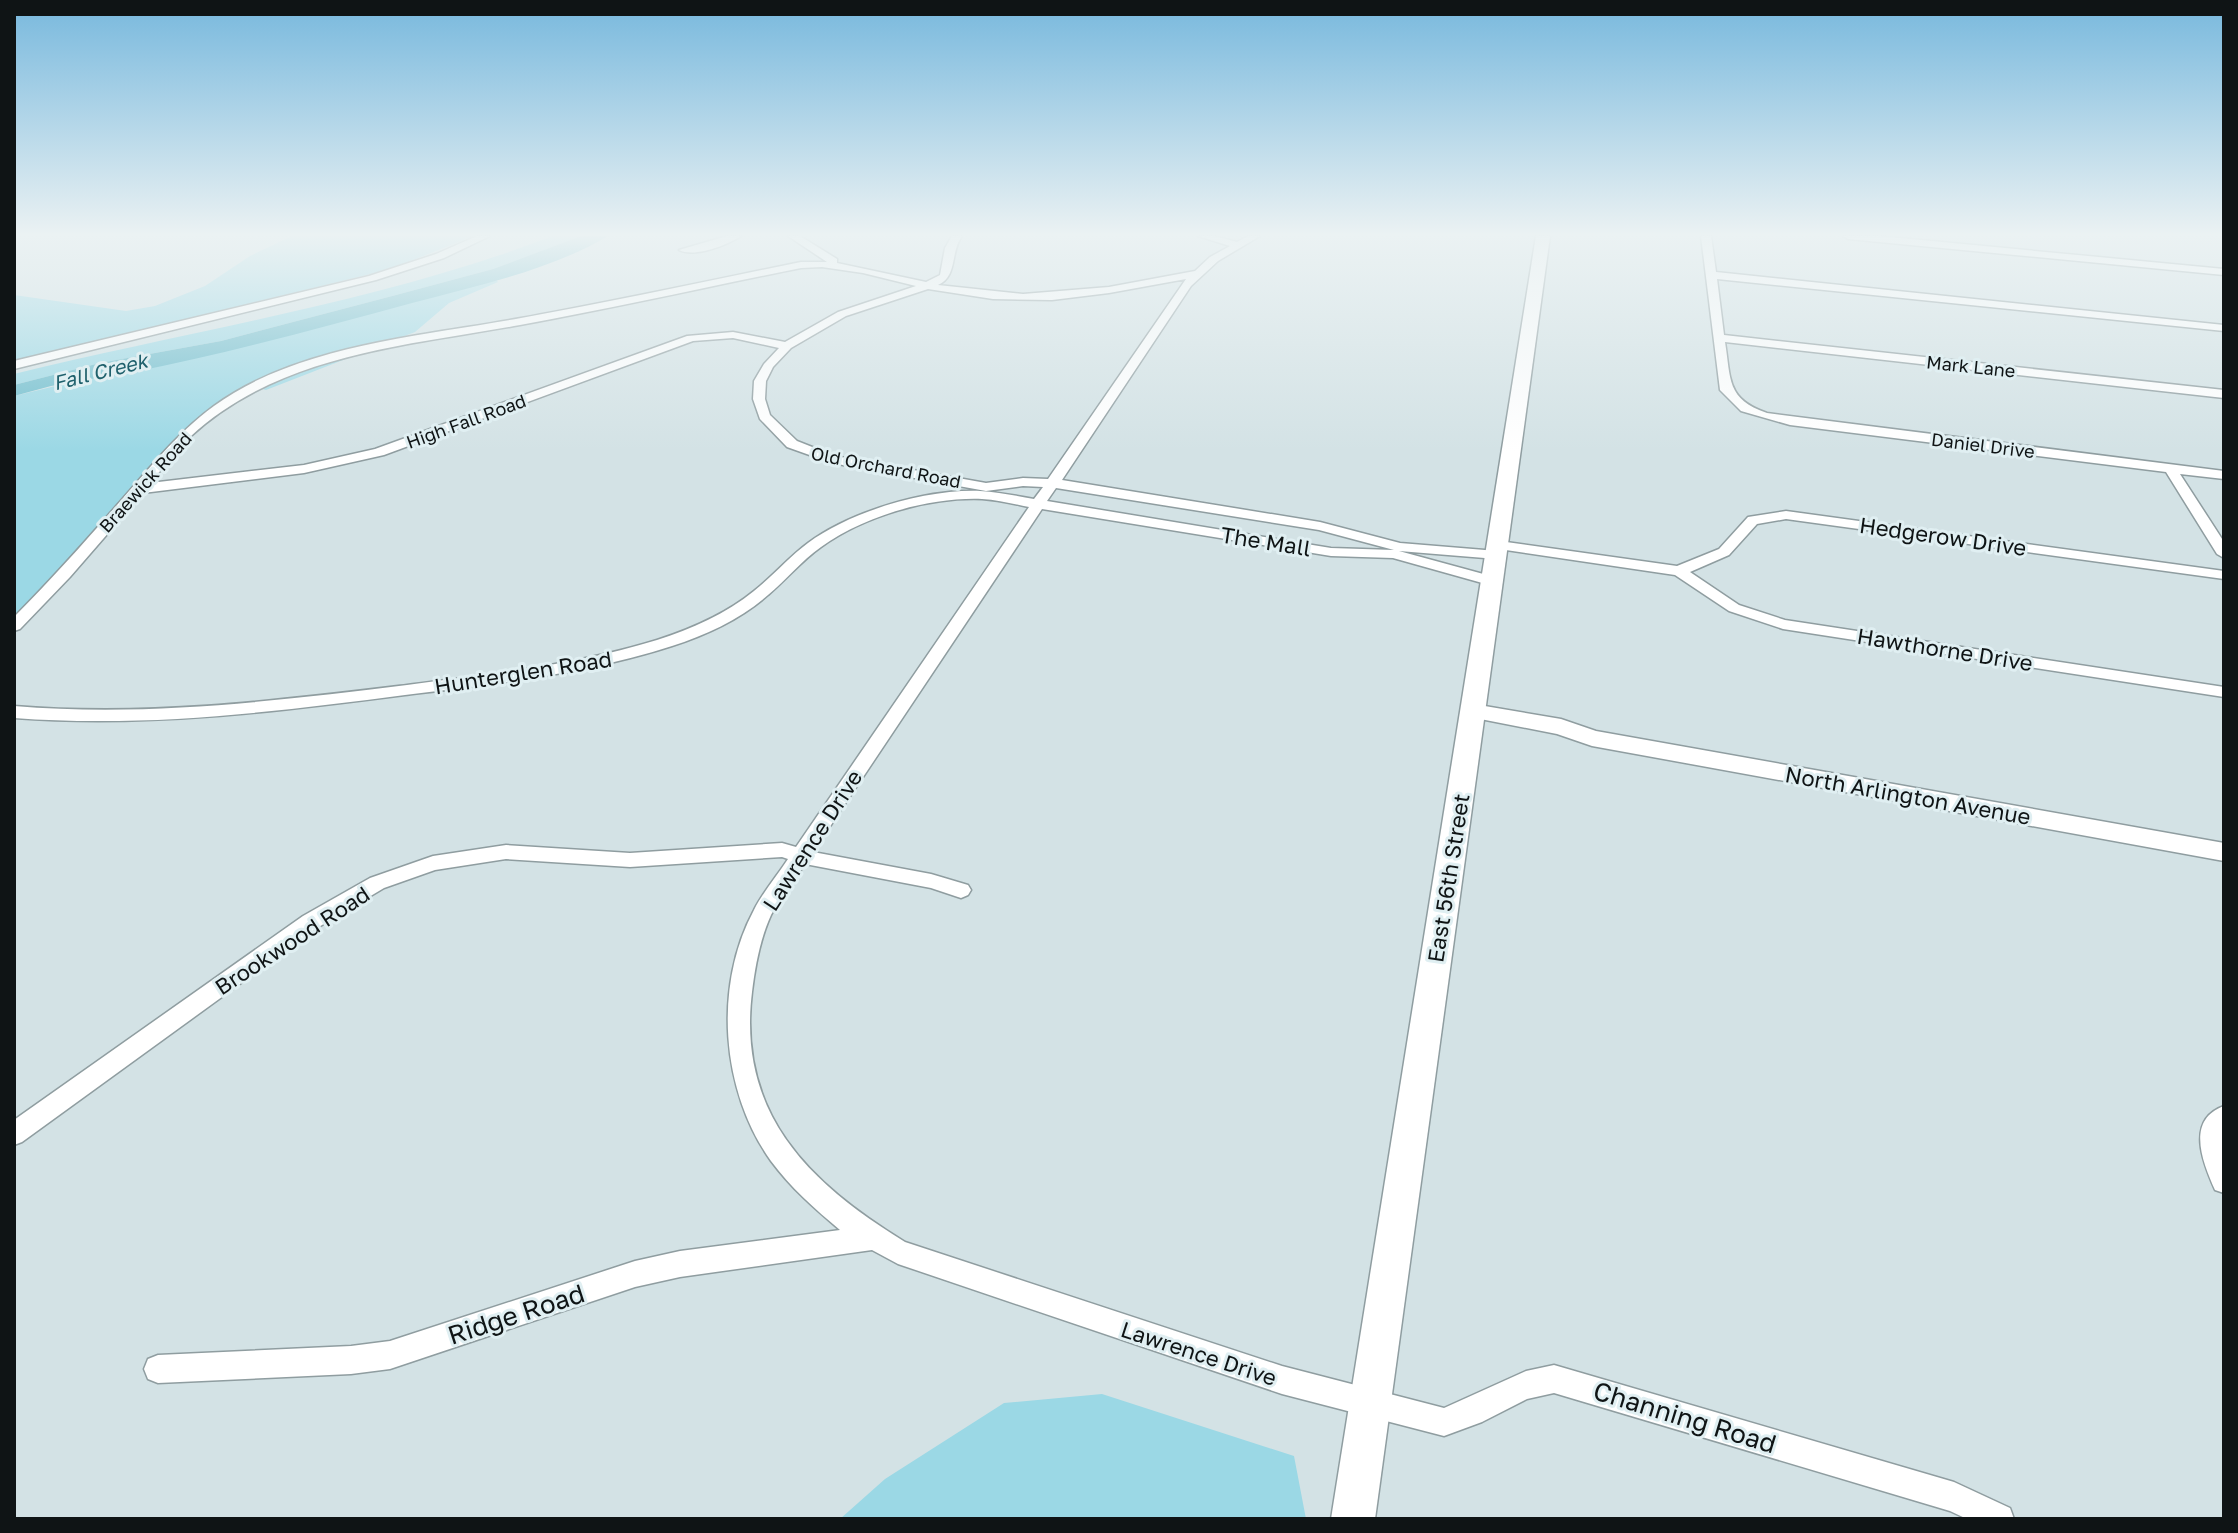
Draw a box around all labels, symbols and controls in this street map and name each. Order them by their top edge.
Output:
water label: Fall Creek [50,347,152,394]
street label: Mark Lane [1925,350,2017,382]
street label: High Fall Road [403,389,529,453]
street label: Braewick Road [94,427,196,537]
street label: Daniel Drive [1930,428,2036,462]
street label: Old Orchard Road [809,442,963,492]
street label: Hedgerow Drive [1858,511,2028,561]
street label: The Mall [1219,521,1313,561]
street label: Hawthorne Drive [1855,622,2035,676]
street label: Hunterglen Road [432,645,614,699]
street label: North Arlington Avenue [1783,760,2033,830]
street label: Lawrence Drive [757,765,867,915]
street label: East 56th Street [1421,792,1475,964]
street label: Brookwood Road [210,880,374,1000]
street label: Ridge Road [444,1277,588,1351]
street label: Lawrence Drive [1118,1315,1280,1391]
street label: Channing Road [1590,1374,1780,1460]

